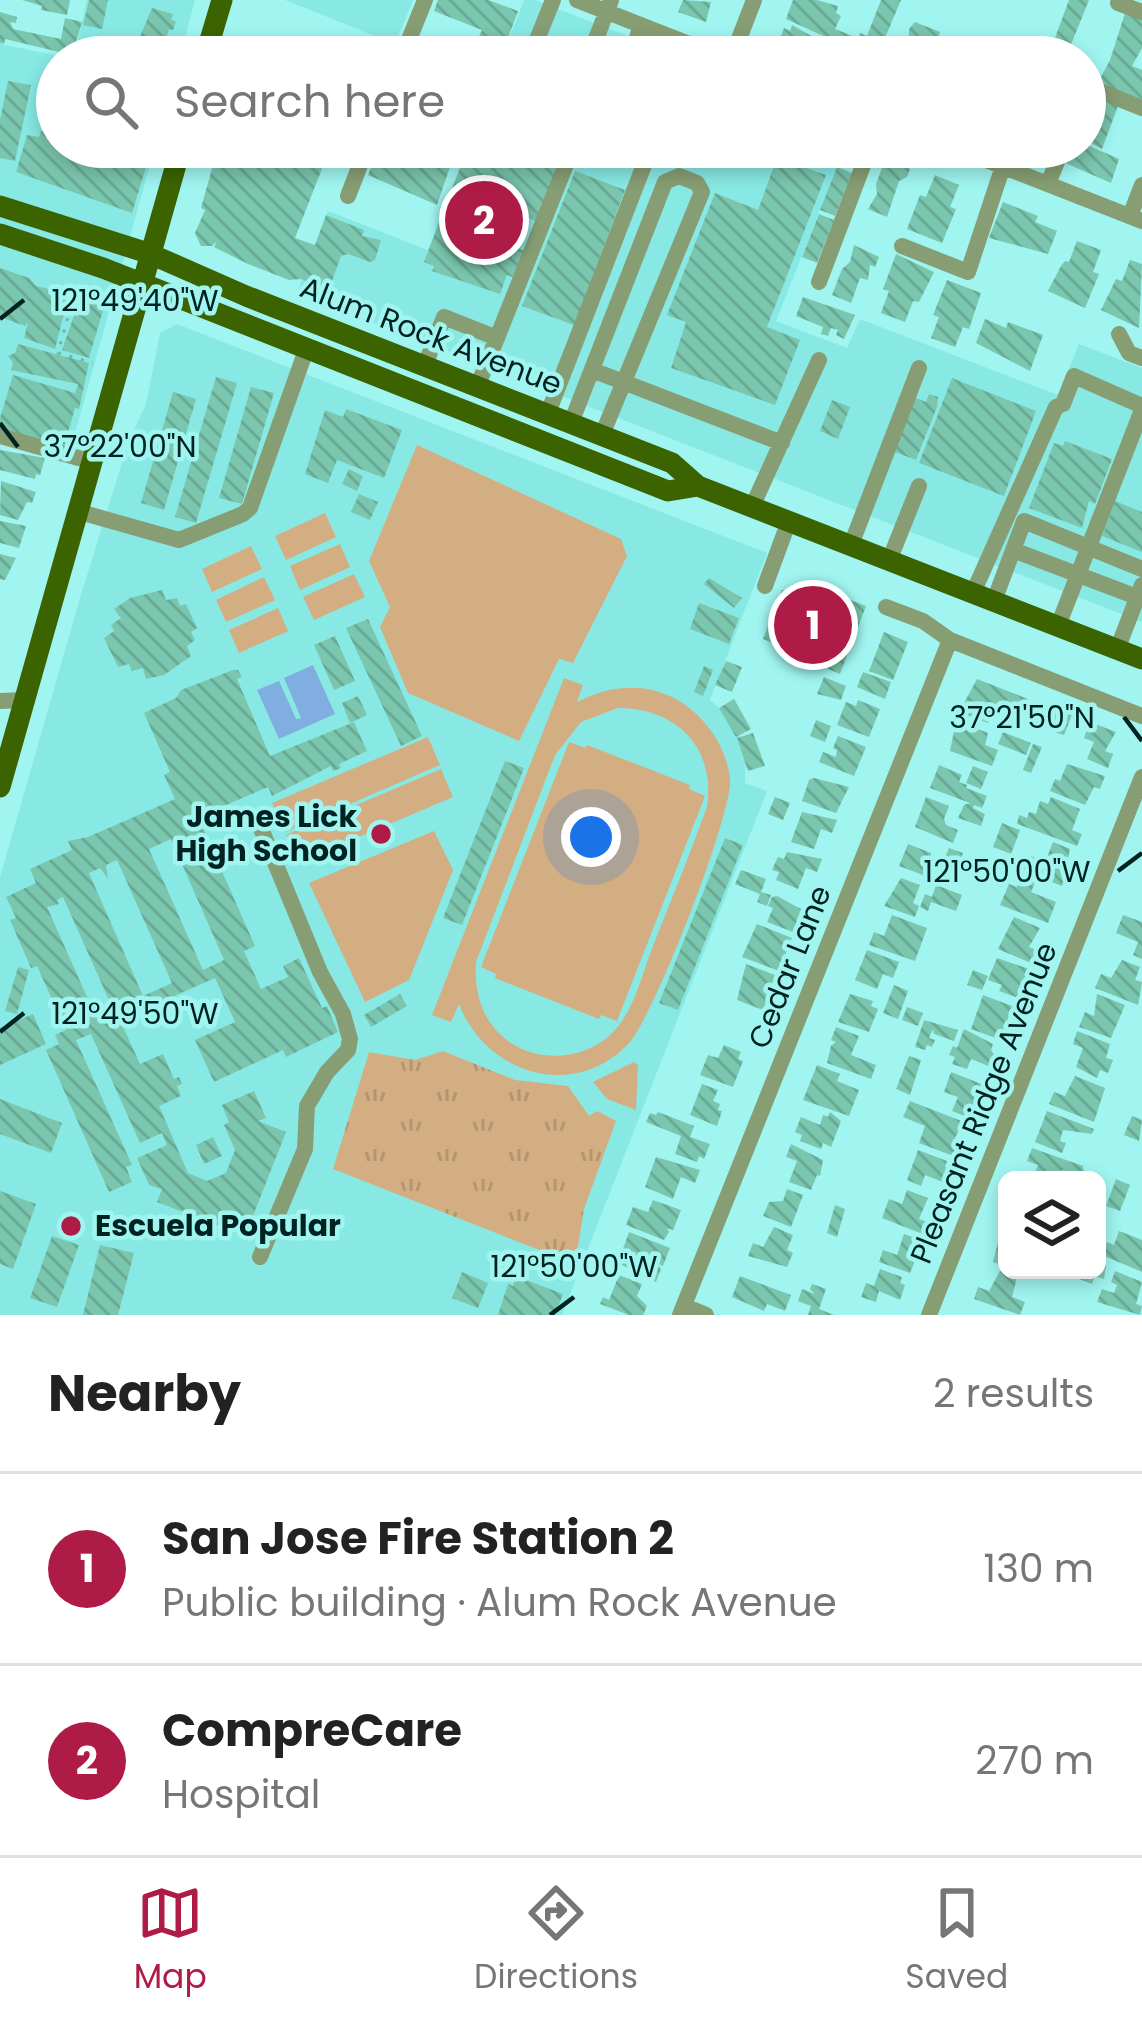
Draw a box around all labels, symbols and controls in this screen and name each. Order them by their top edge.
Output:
search box [36,36,1106,168]
icon: search [78,69,144,135]
text: Search here [174,70,445,133]
pin: 2 [445,175,523,265]
street label: Alum Rock Avenue [294,266,568,405]
text: 121°49'40"W [51,279,219,322]
text: 37°22'00"N [43,425,197,468]
pin: 1 [774,580,852,670]
text: 37°21'50"N [949,696,1095,739]
place label: James Lick High School [175,795,357,872]
your location [561,807,621,867]
marker: James Lick High School [368,821,394,847]
text: 121°50'00"W [924,850,1090,893]
street label: Cedar Lane [737,879,842,1055]
street label: Pleasant Ridge Avenue [899,936,1068,1270]
text: 121°49'50"W [51,992,219,1035]
map controls [998,1171,1106,1279]
button: layers [998,1171,1106,1279]
place label: Escuela Popular [95,1204,341,1247]
marker: Escuela Popular [58,1213,84,1239]
text: 121°50'00"W [491,1245,657,1288]
text: Nearby [48,1357,241,1429]
text: 2 results [933,1366,1094,1421]
text: San Jose Fire Station 2 [162,1507,674,1570]
text: 1 [80,1541,94,1596]
text: 130 m [983,1541,1094,1596]
text: Public building · Alum Rock Avenue [162,1575,837,1630]
text: CompreCare [162,1699,462,1762]
text: 2 [76,1733,98,1788]
text: 270 m [975,1733,1094,1788]
text: Hospital [162,1767,320,1822]
tab: Map [134,1880,207,2002]
tab: Directions [474,1880,638,2002]
tab: Saved [905,1880,1008,2002]

